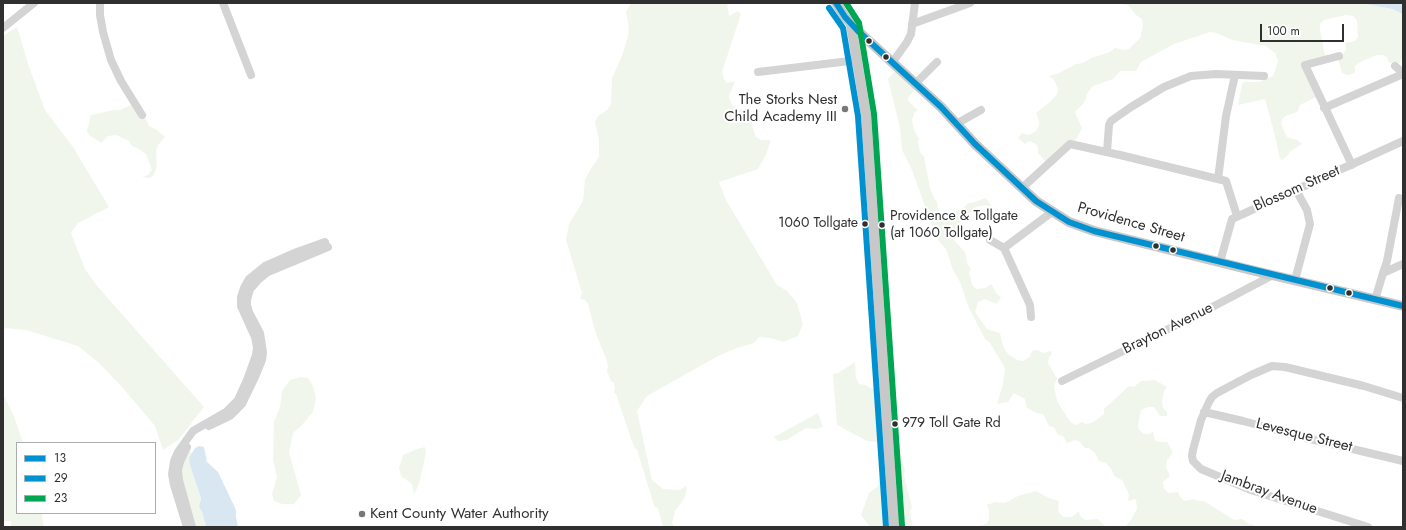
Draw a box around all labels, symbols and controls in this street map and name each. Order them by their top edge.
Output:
scale bar [1262,16,1346,42]
text: 100 m [1267,22,1300,40]
unlabelled marker [864,36,874,46]
unlabelled marker [881,52,891,62]
place label: The Storks Nest Child Academy III [724,91,837,126]
marker: The Storks Nest Child Academy III [840,104,850,114]
street label: Blossom Street [1251,162,1343,216]
street label: Providence Street [1075,199,1187,247]
place label: Providence & Tollgate (at 1060 Tollgate) [890,209,1018,242]
place label: 1060 Tollgate [778,216,858,232]
marker: 1060 Tollgate [860,219,870,229]
marker: Providence & Tollgate (at 1060 Tollgate) [877,220,887,230]
unlabelled marker [1151,241,1161,251]
unlabelled marker [1168,245,1178,255]
unlabelled marker [1325,283,1335,293]
unlabelled marker [1344,288,1354,298]
street label: Brayton Avenue [1120,299,1216,359]
street label: Levesque Street [1254,415,1354,457]
place label: 979 Toll Gate Rd [902,416,1001,432]
marker: 979 Toll Gate Rd [890,419,900,429]
legend [16,442,156,514]
text: 13 [54,449,66,467]
street label: Jambray Avenue [1218,467,1320,519]
text: 29 [54,469,68,487]
text: 23 [54,489,67,507]
place label: Kent County Water Authority [370,505,549,523]
marker: Kent County Water Authority [357,509,367,519]

